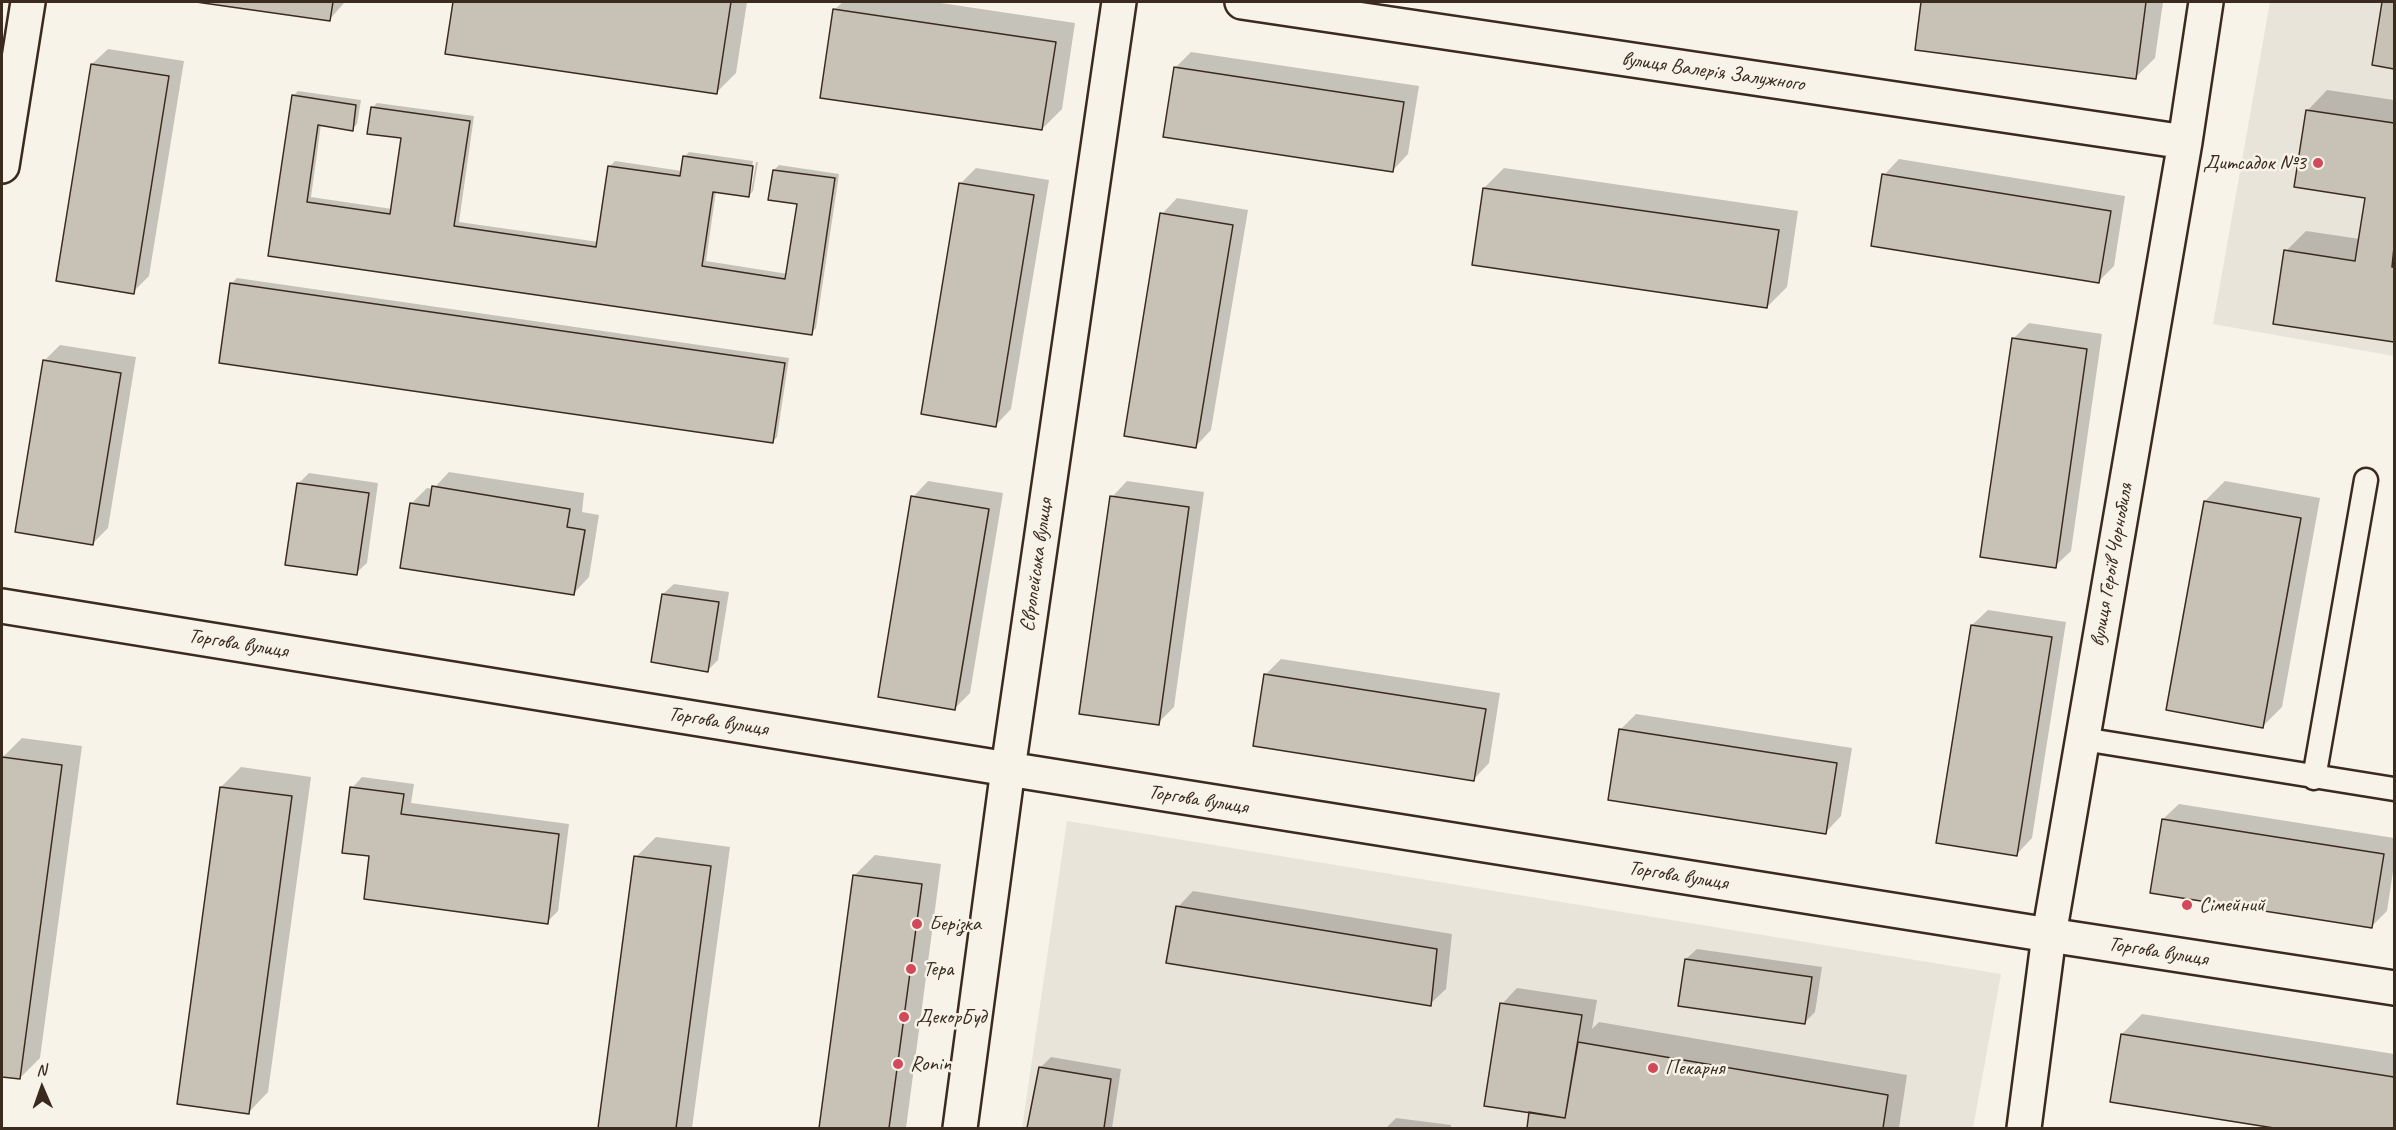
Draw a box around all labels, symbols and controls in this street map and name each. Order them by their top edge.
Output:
street label: вулиця Валерія Залужного [1620,47,1806,97]
place label: Дитсадок №3 [2203,150,2306,176]
marker: Дитсадок №3 [2311,156,2325,170]
street label: вулиця Героїв Чорнобиля [2085,481,2139,649]
street label: Європейська вулиця [1015,497,1059,633]
street label: Торгова вулиця [186,624,290,664]
street label: Торгова вулиця [666,702,770,742]
street label: Торгова вулиця [1146,780,1250,820]
street label: Торгова вулиця [1626,856,1730,896]
place label: Сімейний [2199,892,2265,918]
marker: Сімейний [2180,898,2194,912]
place label: Берізка [929,911,981,937]
marker: Берізка [910,917,924,931]
street label: Торгова вулиця [2106,932,2210,972]
place label: Тера [923,956,953,982]
marker: Тера [904,962,918,976]
place label: ДекорБуд [916,1004,986,1030]
marker: ДекорБуд [897,1010,911,1024]
place label: Ronin [910,1051,951,1077]
place label: Пекарня [1665,1055,1725,1081]
marker: Ronin [891,1057,905,1071]
north arrow [12,1058,72,1118]
text: N [36,1060,47,1080]
marker: Пекарня [1646,1061,1660,1075]

